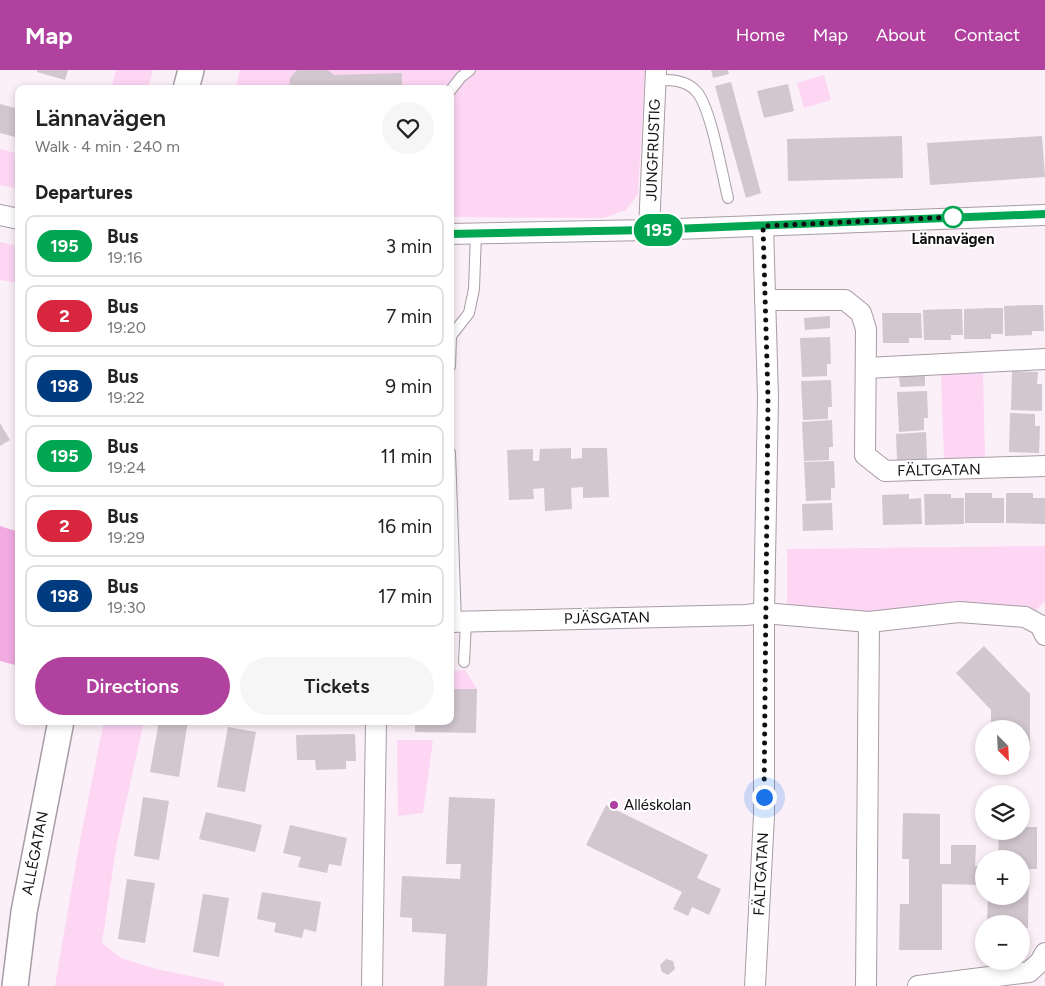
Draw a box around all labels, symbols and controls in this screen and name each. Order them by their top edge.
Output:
text: Map [25,21,73,50]
text: Home [736,24,785,46]
text: Map [813,24,848,46]
text: About [876,24,926,46]
text: Contact [954,24,1020,46]
street label: JUNGFRUSTIG [642,98,664,202]
button: heart [382,102,434,154]
text: Lännavägen [35,103,166,132]
text: Walk · 4 min · 240 m [35,137,180,156]
text: Departures [35,181,133,204]
marker: Lännavägen [942,206,964,228]
line badge: 195 [629,214,687,246]
text: 195 [644,219,672,241]
text: Bus [107,225,138,248]
place label: Lännavägen [912,230,994,248]
text: 195 [50,235,79,257]
text: 3 min [386,235,432,258]
text: 19:16 [107,248,142,267]
text: Bus [107,295,138,318]
text: 2 [59,305,70,327]
text: 7 min [386,305,432,328]
text: 19:20 [107,318,146,337]
text: Bus [107,365,138,388]
text: 198 [50,375,79,397]
text: 9 min [385,375,432,398]
text: 19:22 [107,388,145,407]
text: Bus [107,435,138,458]
text: 195 [50,445,79,467]
text: 11 min [380,445,432,468]
text: 19:24 [107,458,146,477]
street label: FÄLTGATAN [897,460,981,480]
text: Bus [107,505,138,528]
text: 2 [59,515,70,537]
text: 16 min [378,515,432,538]
text: 19:29 [107,528,145,547]
text: Bus [107,575,138,598]
text: 198 [50,585,79,607]
text: 17 min [378,585,432,608]
text: 19:30 [107,598,146,617]
street label: PJÄSGATAN [564,608,650,628]
button: Directions [35,657,230,715]
button: Tickets [240,657,434,715]
north arrow [975,720,1030,775]
map controls [975,720,1030,970]
your location [752,785,777,810]
button: layers [975,785,1030,840]
place label: Alléskolan [624,796,691,814]
marker: Alléskolan [608,799,620,811]
street label: ALLÉGATAN [18,810,52,896]
street label: FÄLTGATAN [750,832,772,916]
button: + [975,850,1030,905]
button: − [975,915,1030,970]

